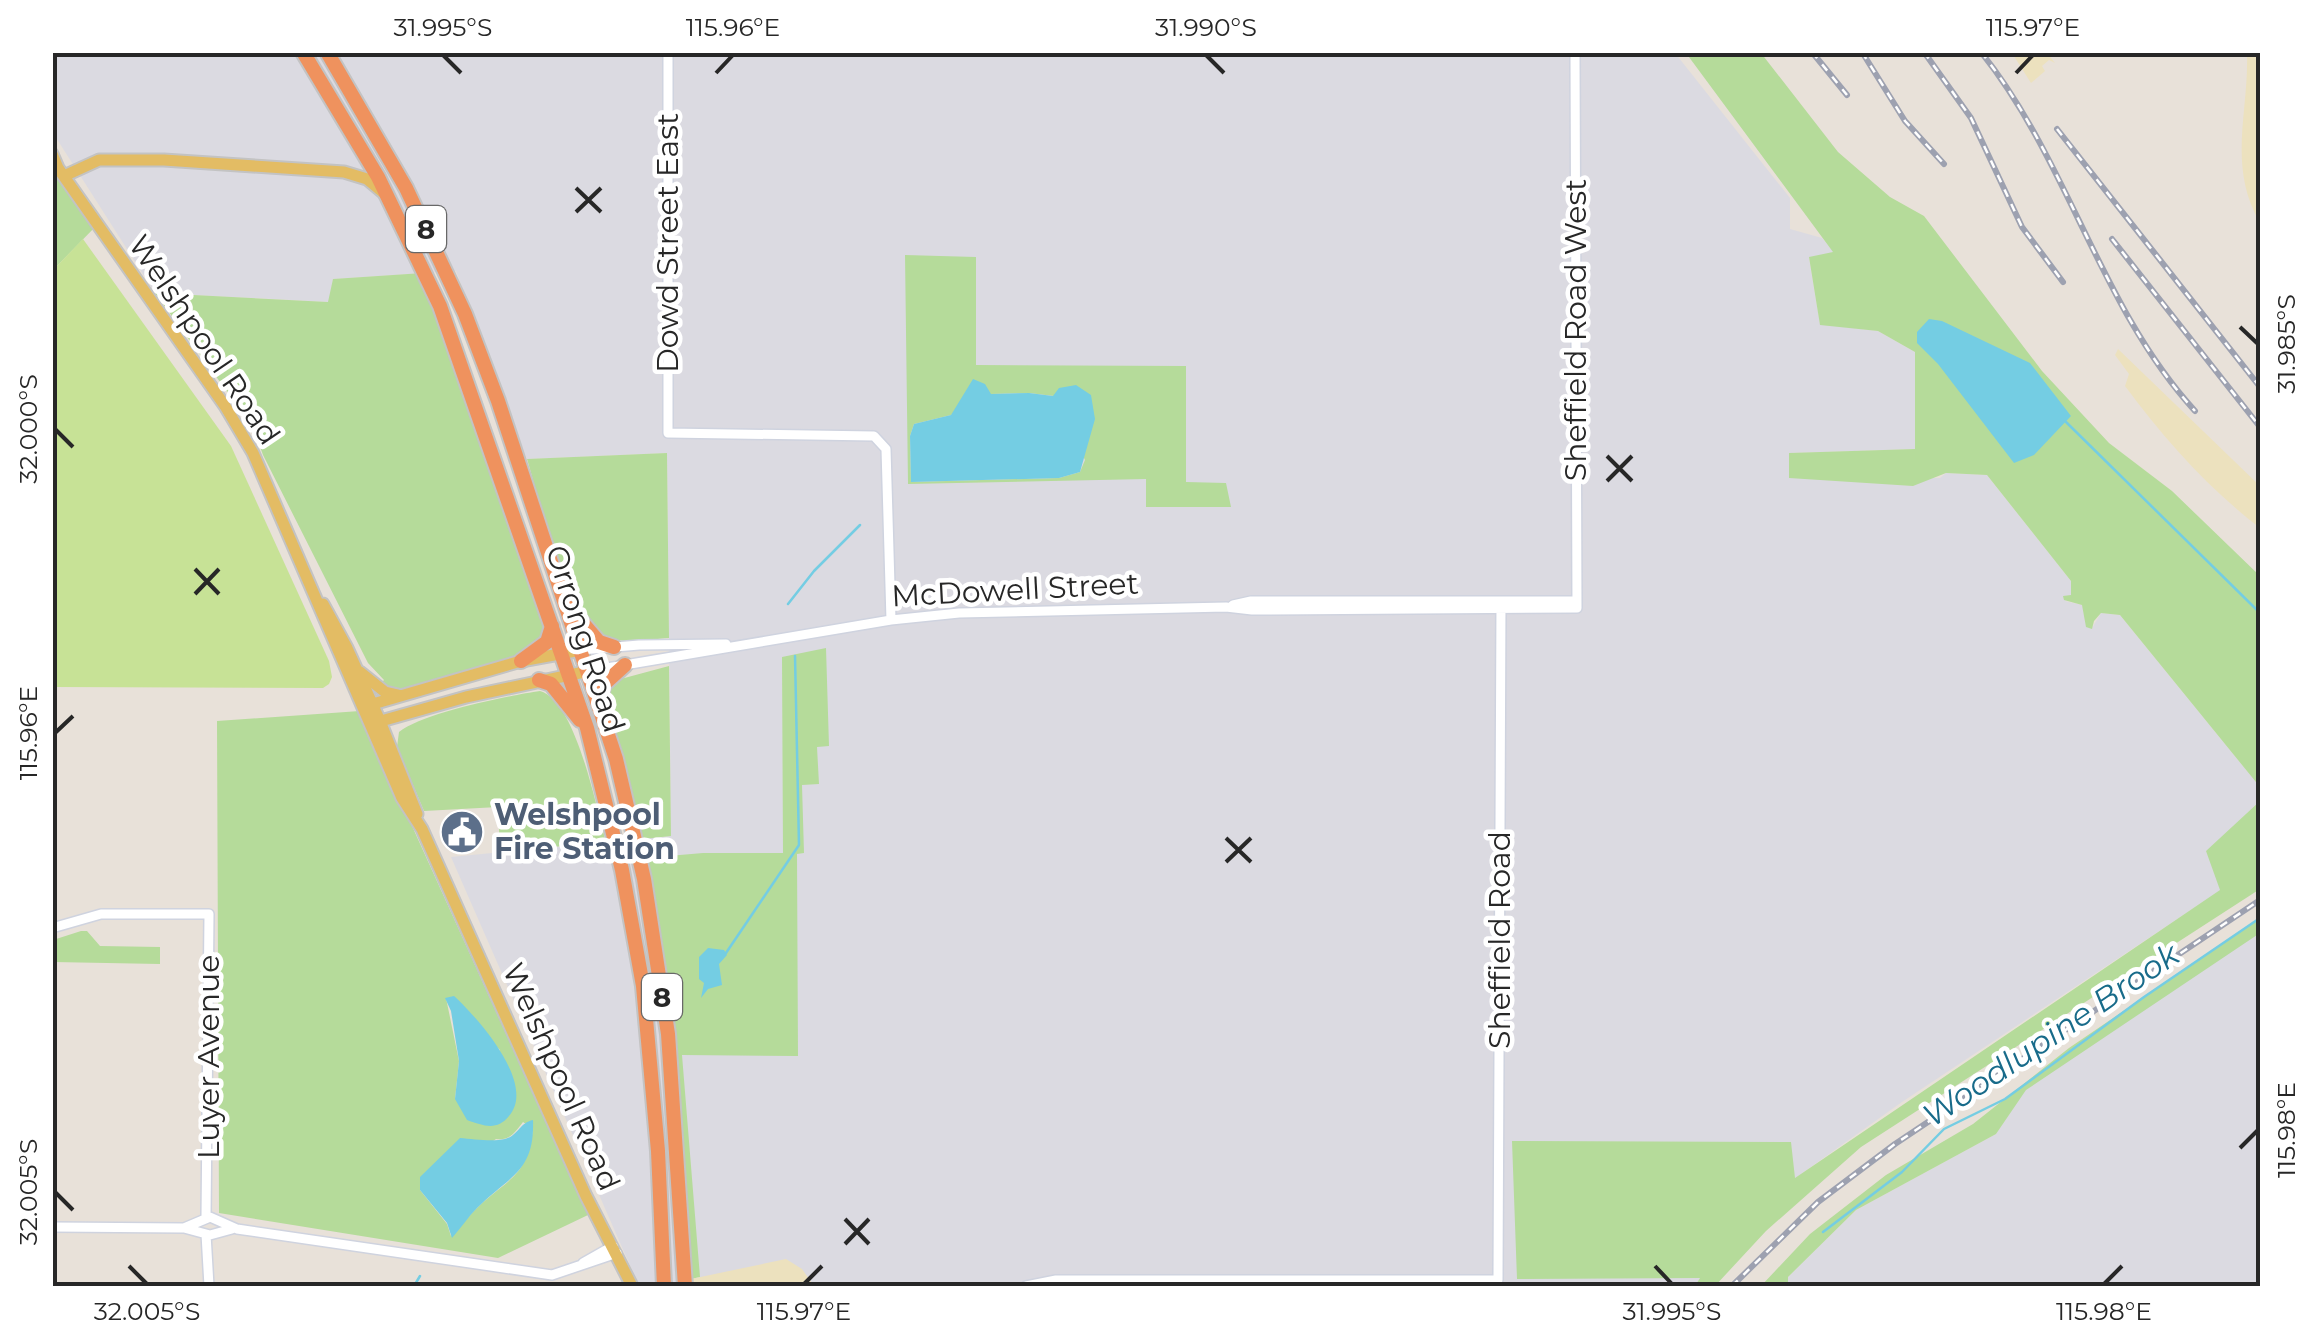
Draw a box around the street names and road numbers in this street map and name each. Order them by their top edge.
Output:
street label: Dowd Street East [649,113,686,373]
street label: Sheffield Road West [1557,179,1594,481]
road number: 8 [406,206,446,252]
street label: Welshpool Road [121,228,288,452]
street label: Orrong Road [538,541,633,737]
street label: McDowell Street [890,565,1139,614]
street label: Sheffield Road [1481,831,1518,1049]
street label: Luyer Avenue [190,955,227,1159]
street label: Welshpool Road [495,957,628,1196]
road number: 8 [642,974,682,1020]

